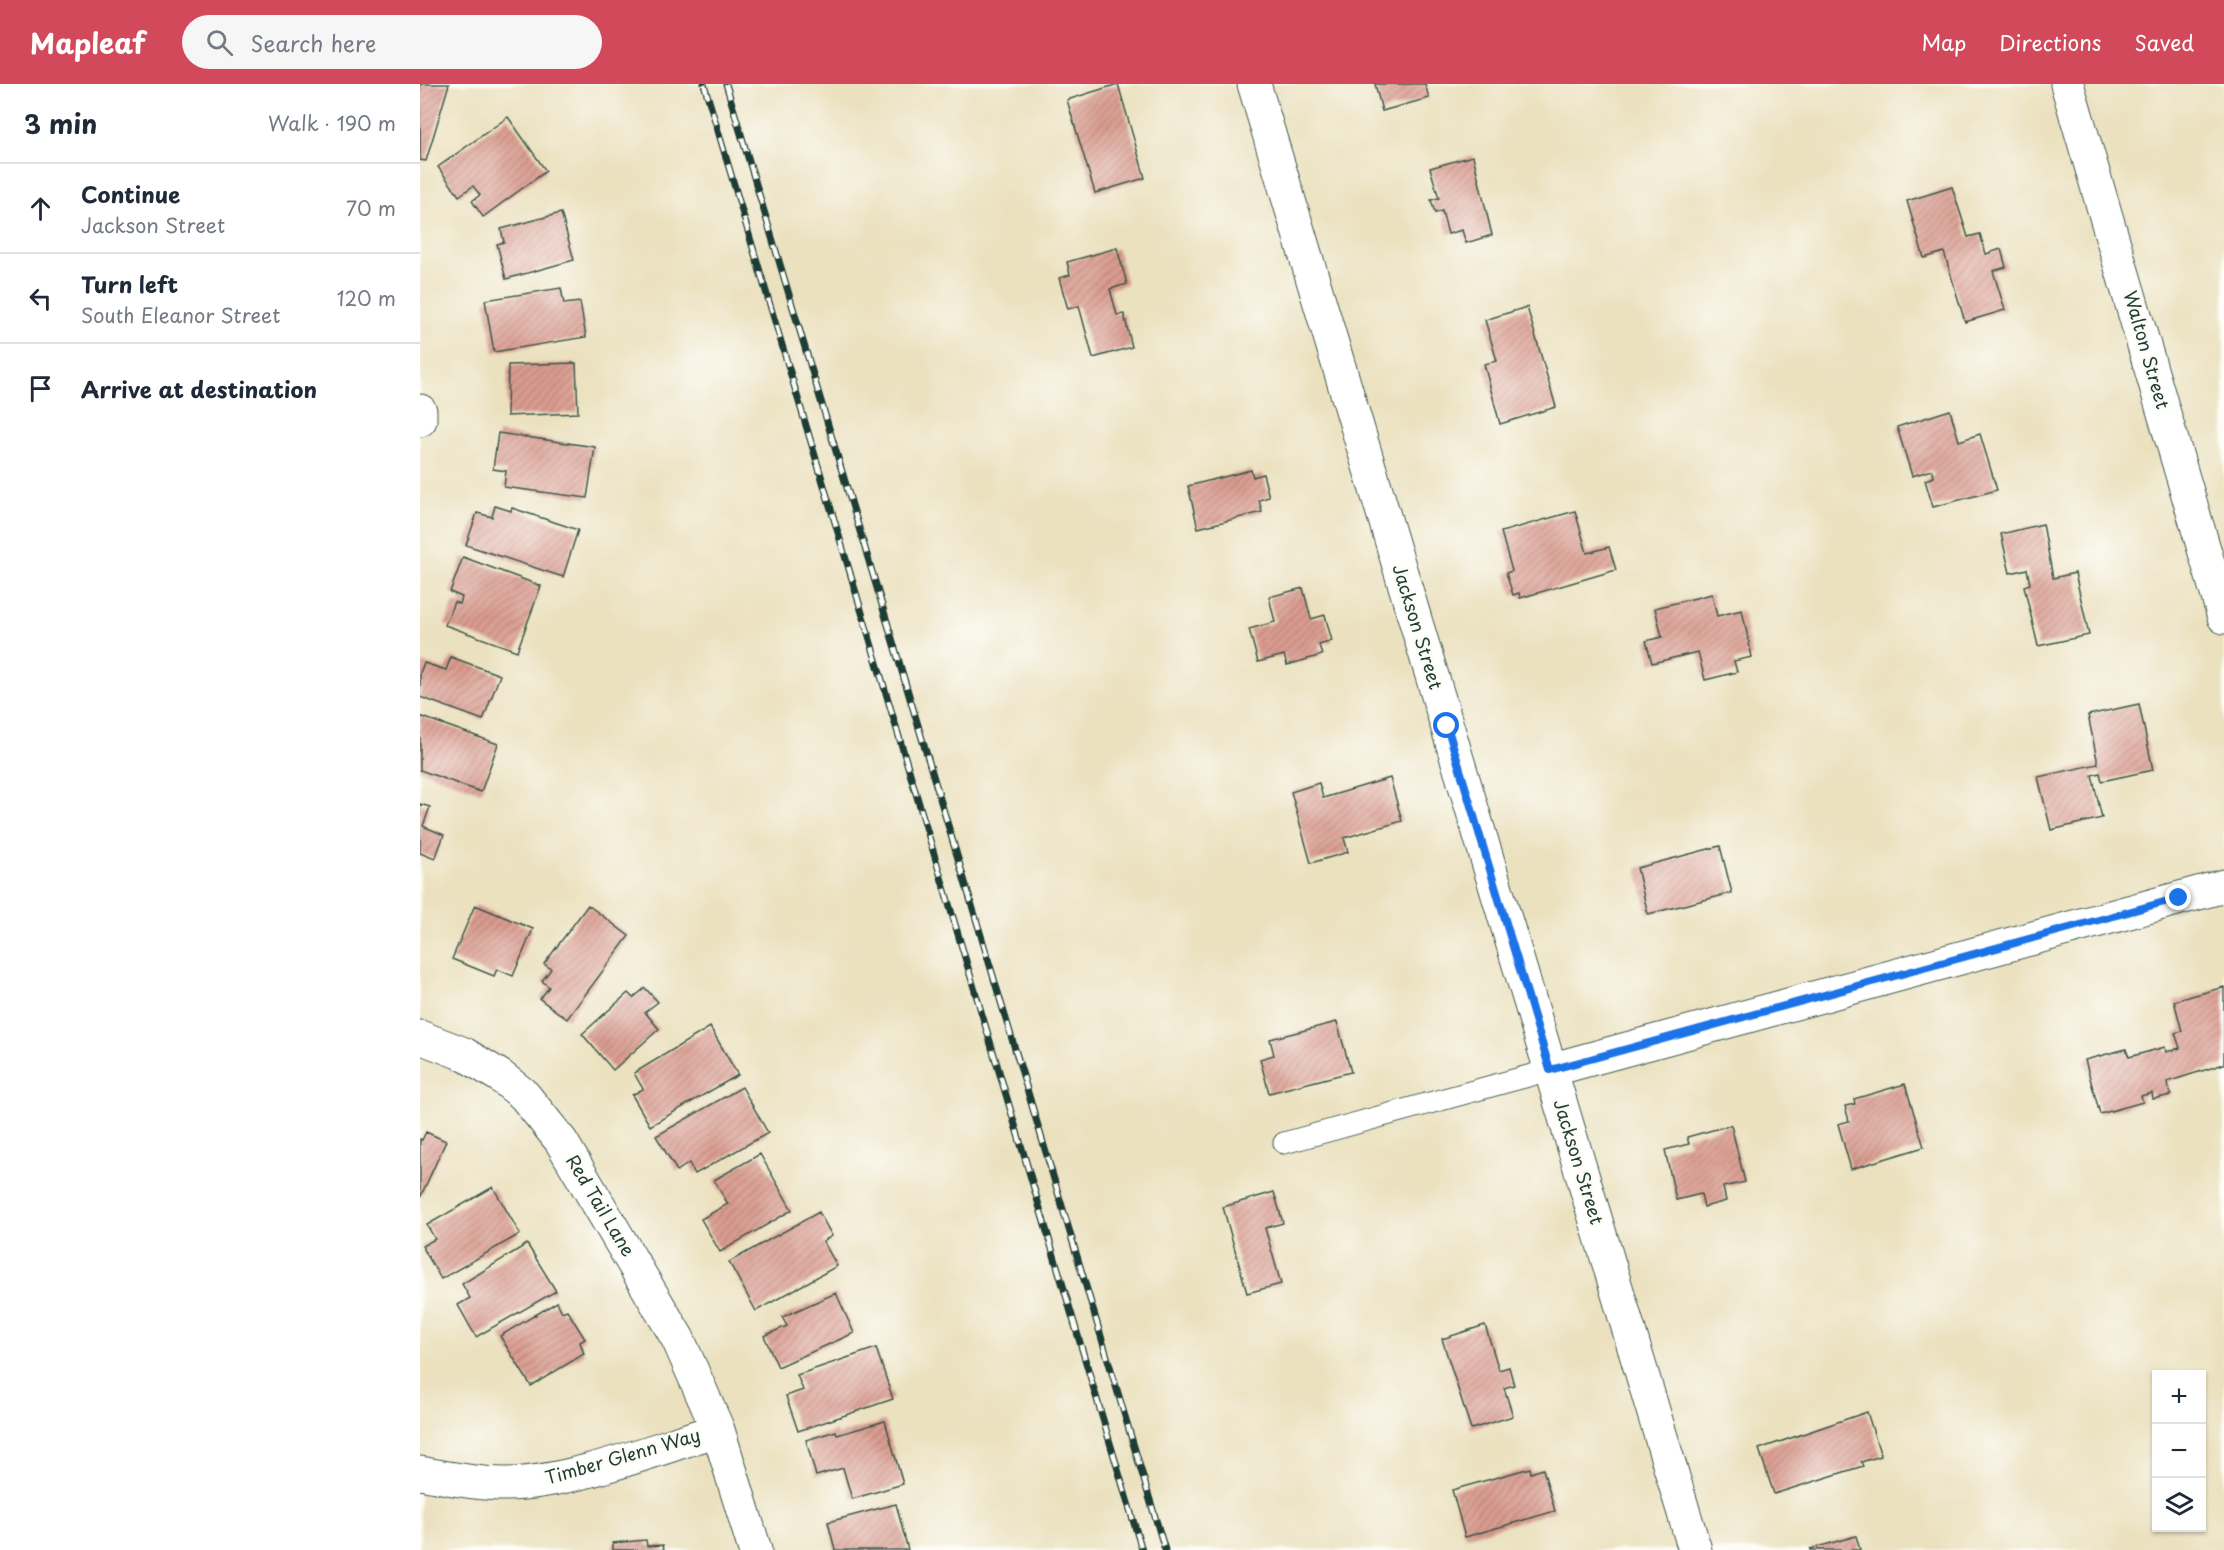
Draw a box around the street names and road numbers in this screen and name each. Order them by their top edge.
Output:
street label: Walton Street [2118,287,2177,412]
street label: Jackson Street [1387,561,1450,693]
street label: Jackson Street [1548,1096,1611,1228]
street label: Red Tail Lane [560,1149,642,1261]
street label: Timber Glenn Way [542,1420,703,1491]

